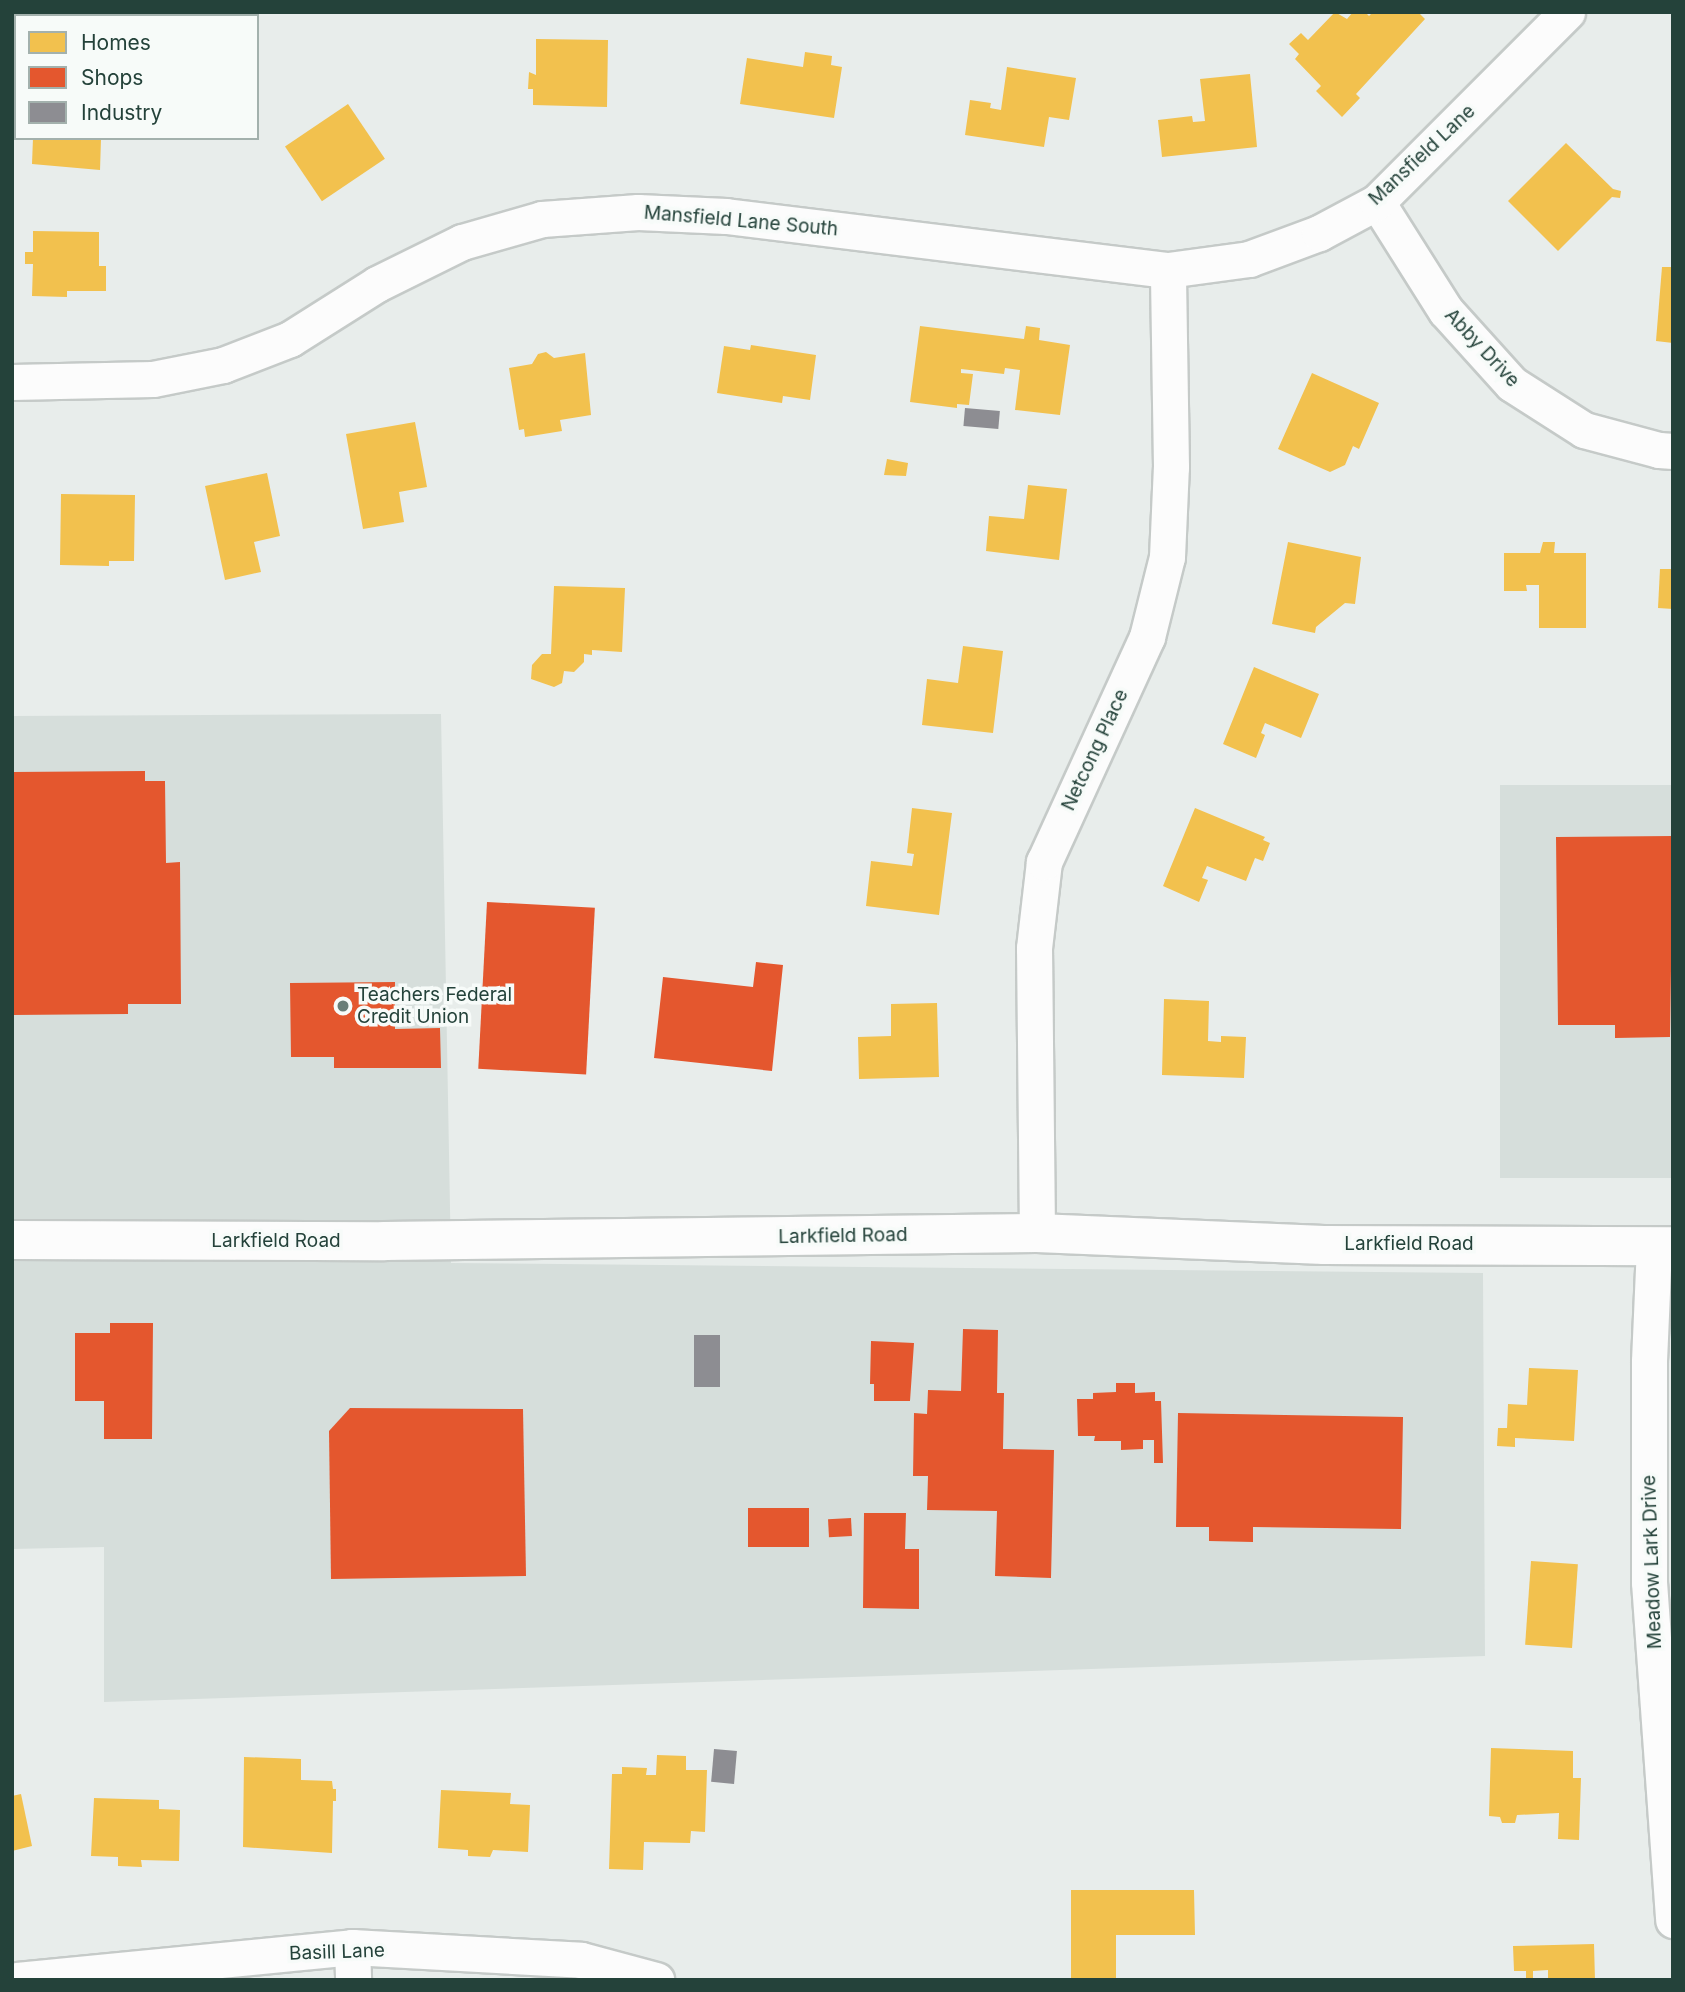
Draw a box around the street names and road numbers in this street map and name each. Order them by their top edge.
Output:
street label: Mansfield Lane [1364,100,1480,210]
street label: Mansfield Lane South [643,201,839,241]
street label: Abby Drive [1440,304,1524,392]
street label: Netcong Place [1057,686,1133,814]
street label: Larkfield Road [778,1223,908,1249]
street label: Larkfield Road [211,1230,341,1252]
street label: Larkfield Road [1344,1233,1474,1255]
street label: Meadow Lark Drive [1638,1474,1666,1650]
street label: Basill Lane [289,1939,385,1965]

